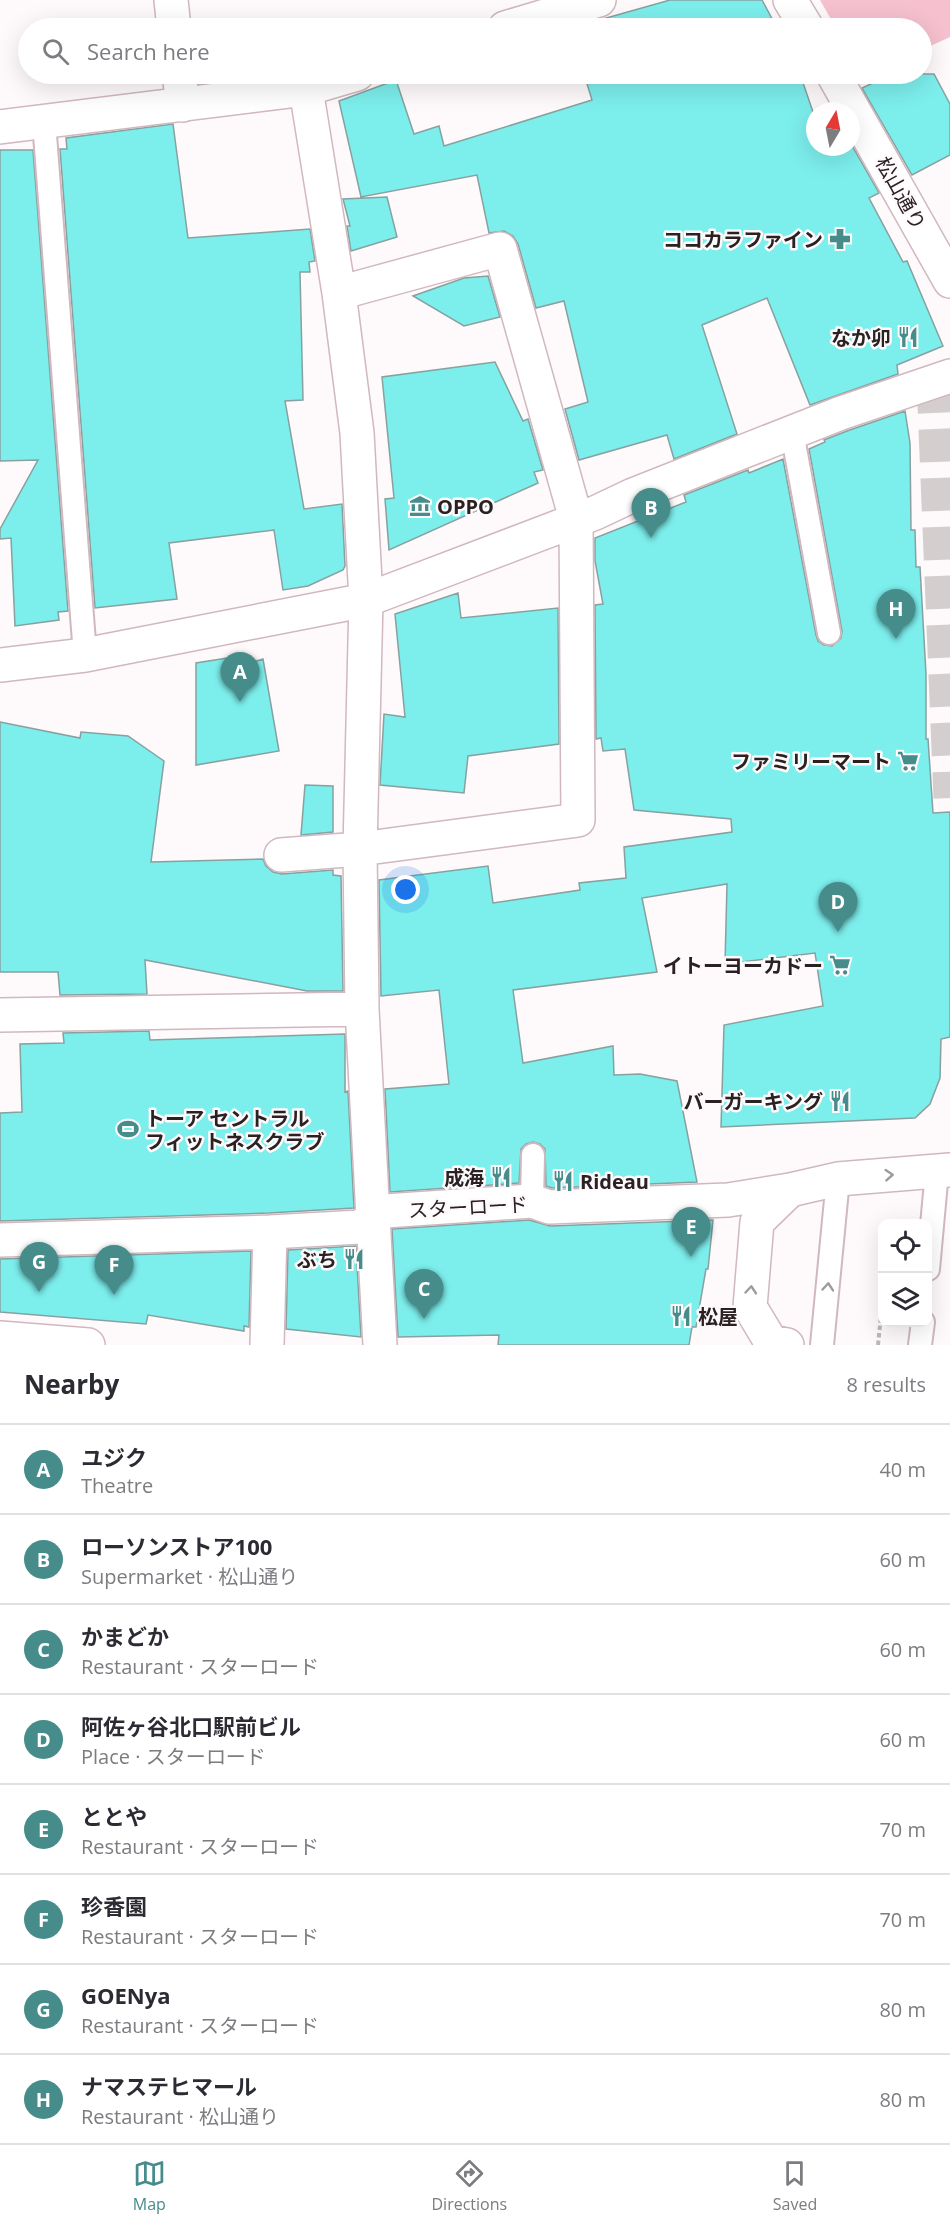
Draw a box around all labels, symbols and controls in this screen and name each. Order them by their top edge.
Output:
search box [18,18,932,84]
icon: search [39,35,72,68]
text: Search here [87,36,210,66]
north arrow [806,102,860,156]
street label: 松山通り [870,151,932,235]
place label: ココカラファイン [663,226,823,253]
pharmacy icon: ココカラファイン [828,227,852,251]
place label: なか卯 [831,324,891,351]
restaurant icon: なか卯 [896,325,920,349]
pin: B [632,488,670,538]
place label: OPPO [437,493,494,520]
museum icon: OPPO [408,494,432,518]
pin: H [876,590,916,639]
pin: A [220,652,260,702]
place label: ファミリーマート [731,748,891,775]
supermarket icon: ファミリーマート [896,749,920,773]
your location [391,875,420,904]
pin: D [818,882,858,932]
place label: イトーヨーカドー [663,952,823,979]
supermarket icon: イトーヨーカドー [828,953,852,977]
place label: バーガーキング [684,1088,823,1115]
restaurant icon: バーガーキング [828,1089,852,1113]
place label: トーア セントラル フィットネスクラブ [145,1105,325,1155]
sports icon: トーア セントラル フィットネスクラブ [116,1117,140,1141]
place label: 成海 [444,1164,484,1191]
restaurant icon: 成海 [489,1165,513,1189]
place label: Rideau [580,1168,649,1195]
restaurant icon: Rideau [551,1169,575,1193]
one-way arrow [885,1169,894,1182]
street label: スターロード [407,1190,529,1224]
pin: E [672,1208,710,1257]
map controls [878,1219,932,1327]
button: locate [878,1219,932,1273]
pin: G [20,1242,58,1292]
pin: F [94,1246,134,1295]
place label: ぶち [297,1246,337,1273]
restaurant icon: ぶち [342,1247,366,1271]
pin: C [404,1270,444,1319]
button: layers [878,1273,932,1327]
one-way arrow [821,1282,834,1291]
one-way arrow [744,1285,757,1294]
place label: 松屋 [698,1303,738,1330]
restaurant icon: 松屋 [669,1304,693,1328]
text: Nearby [24,1366,119,1402]
text: 8 results [846,1371,926,1398]
text: ユジク [81,1442,147,1472]
text: A [37,1456,50,1483]
text: 40 m [879,1456,926,1483]
text: Theatre [81,1472,153,1499]
text: ローソンストア100 [81,1531,272,1561]
text: B [37,1546,50,1573]
text: 60 m [879,1546,926,1573]
text: Supermarket · 松山通り [81,1563,298,1590]
text: かまどか [81,1621,169,1651]
text: C [37,1636,50,1663]
text: 60 m [879,1636,926,1663]
text: Restaurant · スターロード [81,1653,319,1680]
text: 阿佐ヶ谷北口駅前ビル [81,1711,301,1741]
text: D [36,1726,51,1753]
text: 60 m [879,1726,926,1753]
text: Place · スターロード [81,1743,266,1770]
text: ととや [81,1801,147,1831]
text: E [38,1816,49,1843]
text: 70 m [879,1816,926,1843]
text: Restaurant · スターロード [81,1833,319,1860]
text: 珍香園 [81,1891,147,1921]
text: F [38,1906,49,1933]
text: 70 m [879,1906,926,1933]
text: Restaurant · スターロード [81,1923,319,1950]
text: GOENya [81,1980,170,2010]
text: G [36,1996,51,2023]
text: 80 m [879,1996,926,2023]
text: Restaurant · スターロード [81,2012,319,2039]
text: ナマステヒマール [81,2071,257,2101]
text: H [36,2086,51,2113]
text: 80 m [879,2086,926,2113]
text: Restaurant · 松山通り [81,2103,279,2130]
tab: Map [133,2157,166,2215]
tab: Directions [431,2157,507,2215]
tab: Saved [773,2157,817,2215]

